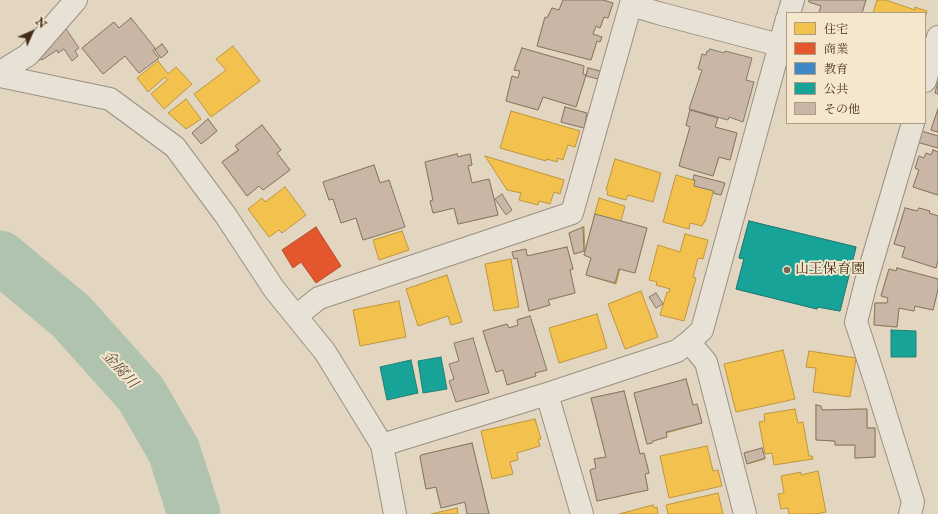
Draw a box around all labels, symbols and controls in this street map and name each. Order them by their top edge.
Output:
north arrow [12,12,52,52]
legend [786,12,926,124]
text: N [33,15,49,31]
text: 住宅 [824,22,848,37]
text: 商業 [824,42,848,57]
text: 教育 [824,62,848,77]
text: 公共 [824,82,848,97]
text: その他 [824,102,860,117]
place label: 山王保育園 [795,262,865,278]
marker: 山王保育園 [782,265,792,275]
water label: 金腐川 [97,347,141,393]

